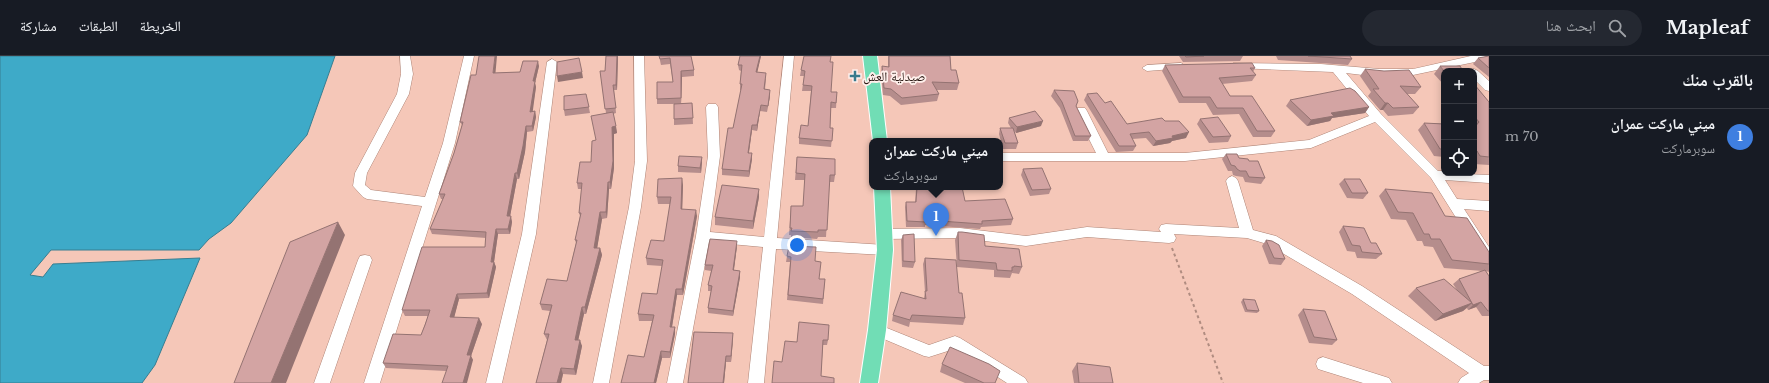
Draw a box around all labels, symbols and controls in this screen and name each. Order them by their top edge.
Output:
search box [1362,10,1642,46]
text: ابحث هنا [1546,16,1596,35]
text: Mapleaf [1666,16,1749,39]
text: مشاركة [20,17,57,35]
text: الطبقات [79,17,118,35]
text: الخريطة [140,17,181,35]
icon: search [1606,17,1628,39]
place label: صيدلية العش [863,68,926,85]
map controls [1441,68,1477,176]
button: + [1441,68,1477,104]
text: بالقرب منك [1682,70,1753,91]
marker: صيدلية العش [850,71,860,81]
button: − [1441,104,1477,140]
text: ميني ماركت عمران [1611,114,1715,133]
text: 70 m [1505,128,1539,145]
text: 1 [1737,128,1743,145]
popup [869,138,1003,190]
button: locate [1441,140,1477,176]
text: سوبرماركت [1661,140,1715,157]
text: ميني ماركت عمران [884,141,988,160]
text: سوبرماركت [884,167,938,184]
pin: 1 [923,203,949,236]
your location [787,235,807,255]

